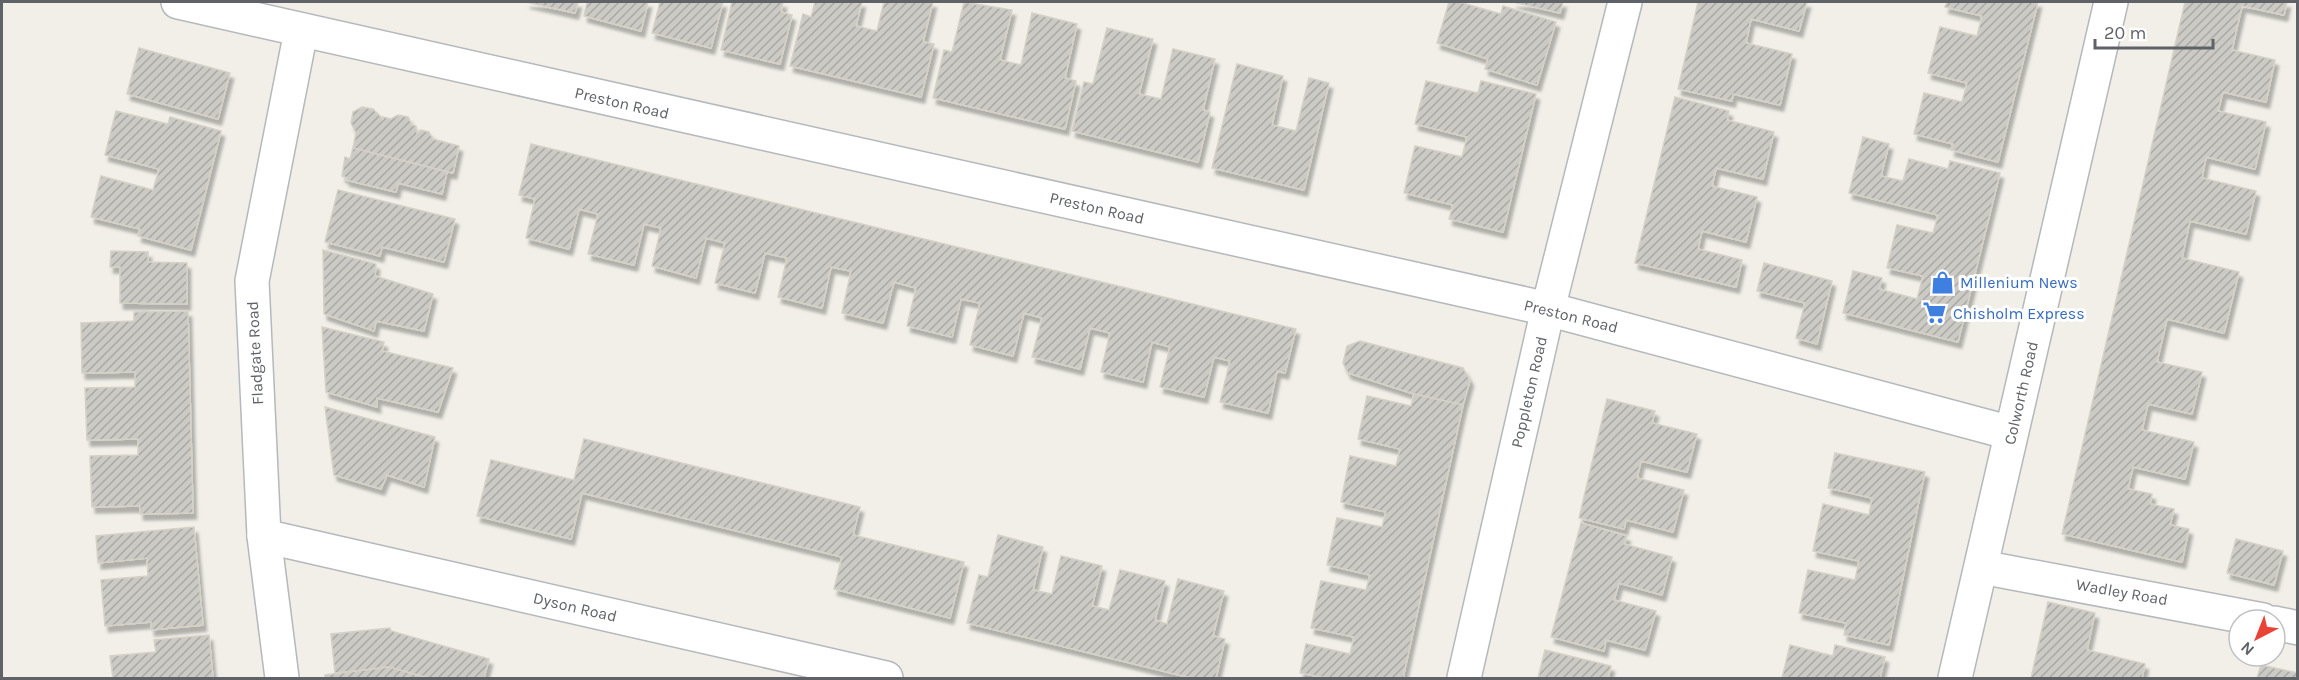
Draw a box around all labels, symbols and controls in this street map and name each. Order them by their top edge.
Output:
scale bar [2095,12,2214,50]
text: 20 m [2104,22,2146,44]
street label: Preston Road [573,83,671,123]
street label: Preston Road [1048,188,1146,228]
shop icon: Millenium News [1929,269,1955,295]
place label: Millenium News [1960,273,2078,292]
street label: Preston Road [1522,295,1620,337]
supermarket icon: Chisholm Express [1922,300,1948,326]
street label: Fladgate Road [243,301,267,405]
place label: Chisholm Express [1953,304,2085,323]
street label: Poppleton Road [1507,334,1551,450]
street label: Colworth Road [2000,339,2042,447]
street label: Wadley Road [2075,575,2169,609]
street label: Dyson Road [531,588,619,626]
north arrow [2227,608,2287,668]
text: N [2237,638,2258,660]

